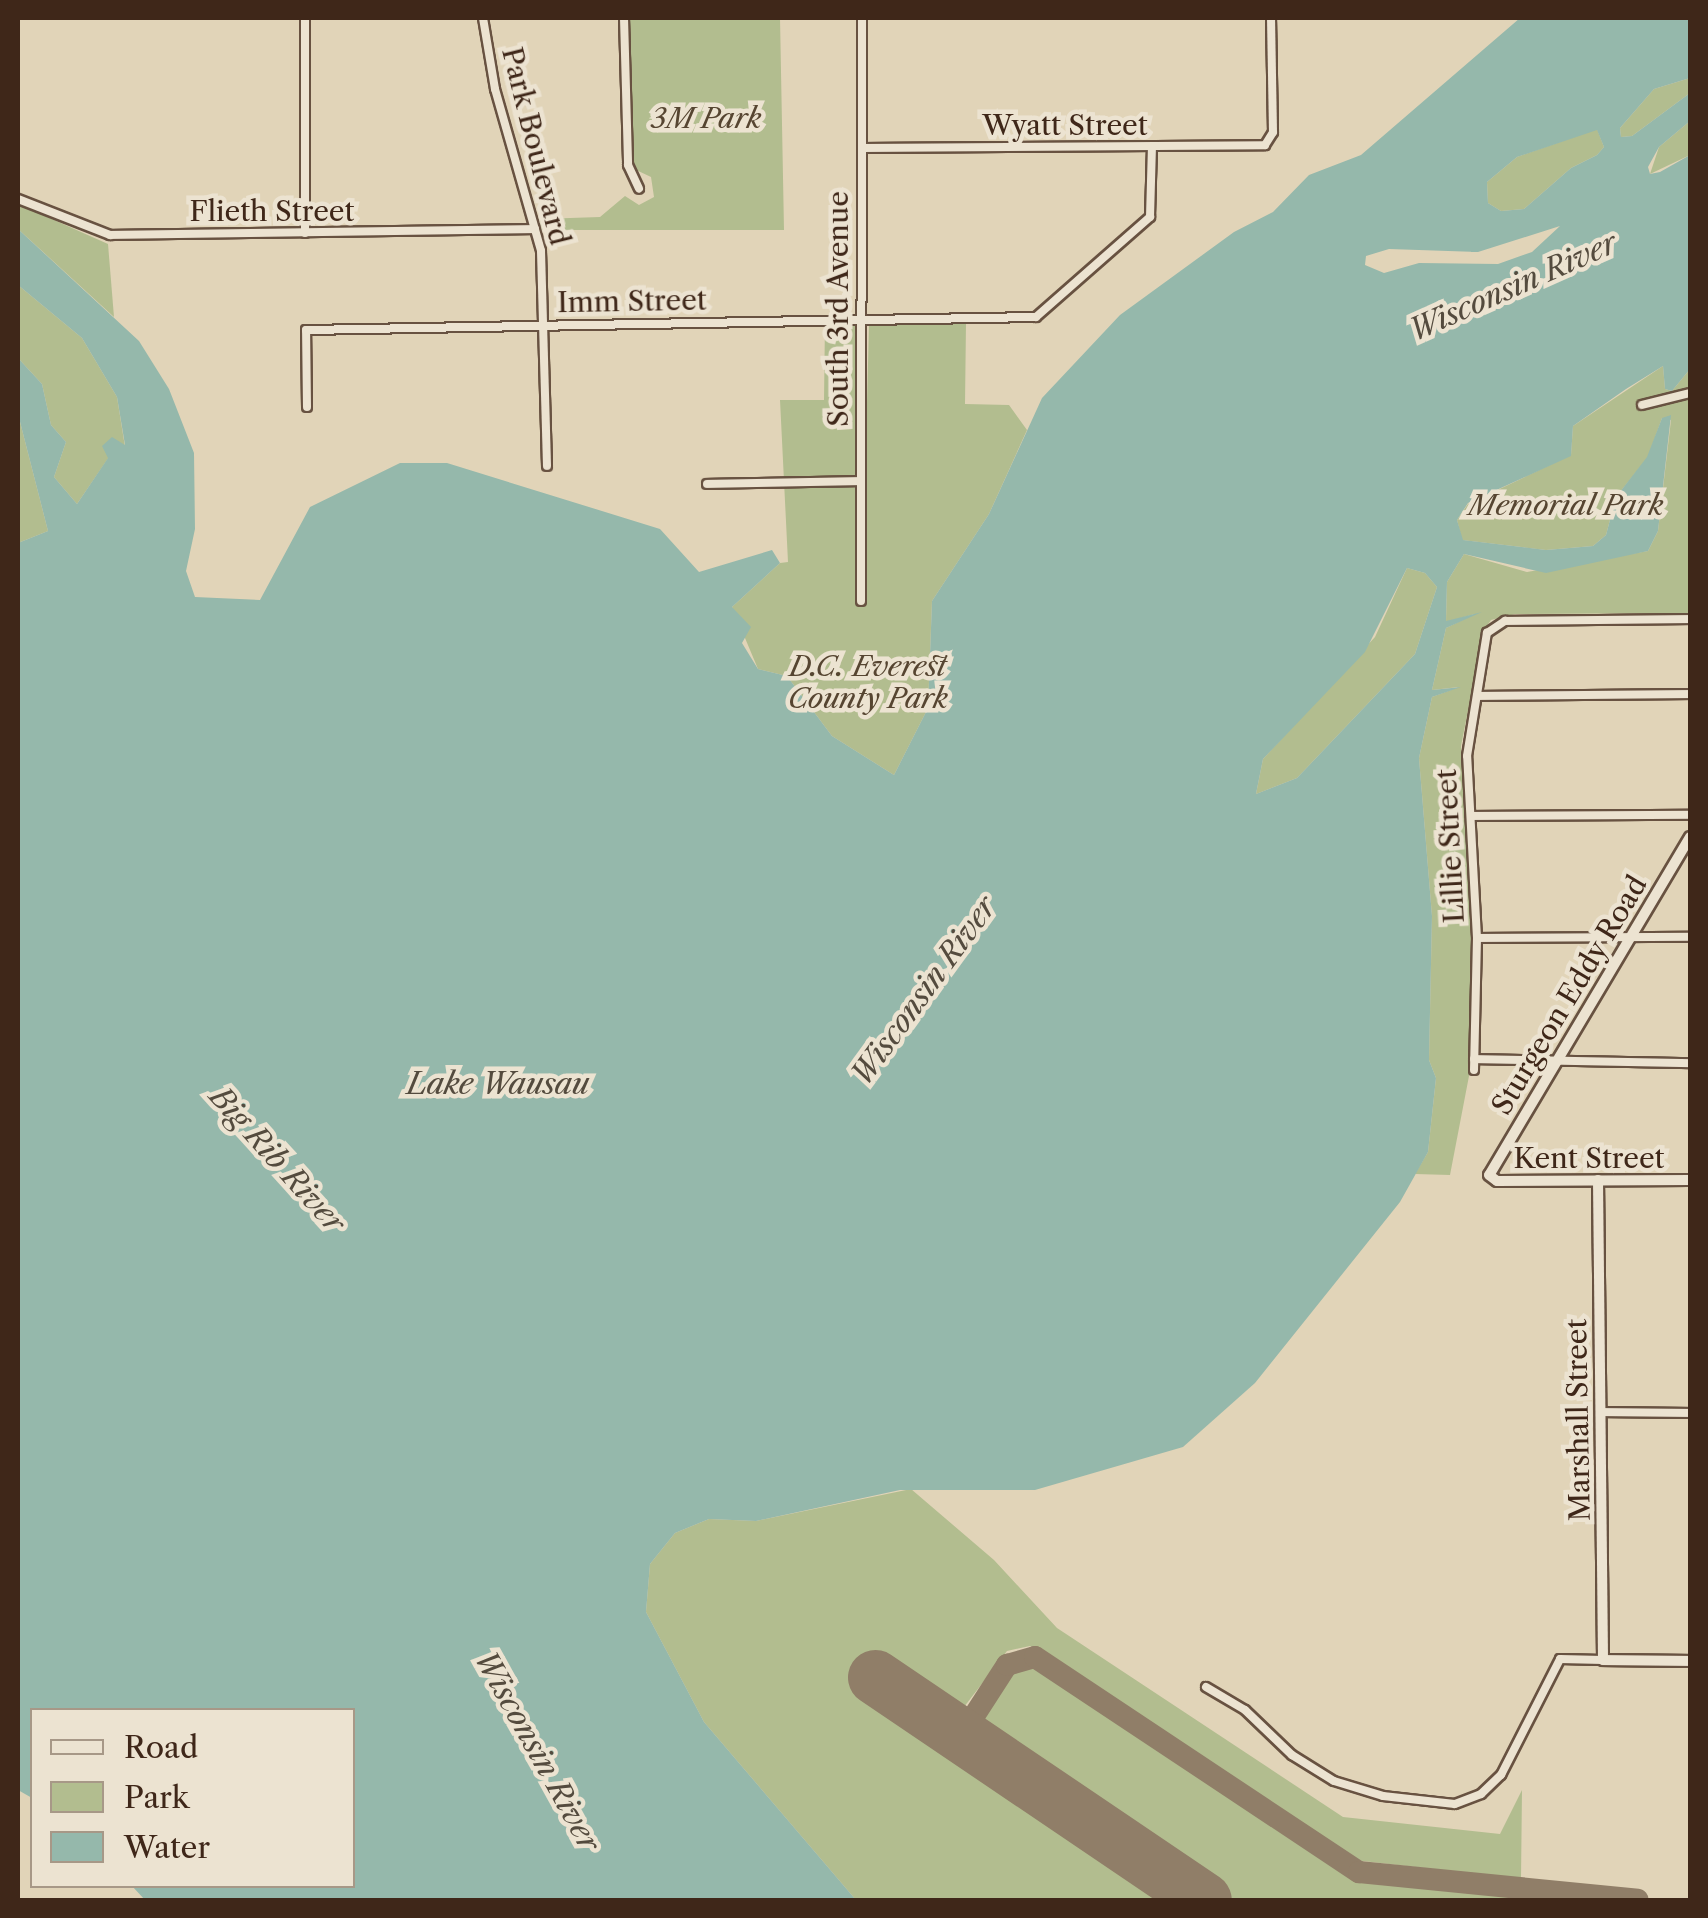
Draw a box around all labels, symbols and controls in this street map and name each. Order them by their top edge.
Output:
street label: Park Boulevard [495,43,577,249]
park label: 3M Park [651,101,761,135]
street label: Wyatt Street [982,108,1148,142]
street label: South 3rd Avenue [821,191,855,427]
street label: Flieth Street [190,194,354,228]
water label: Wisconsin River [1403,225,1623,349]
street label: Imm Street [557,283,707,319]
park label: Memorial Park [1468,488,1664,522]
park label: D.C. Everest County Park [788,649,948,715]
street label: Lillie Street [1429,768,1471,924]
street label: Sturgeon Eddy Road [1484,869,1654,1121]
water label: Wisconsin River [843,890,1005,1092]
water label: Lake Wausau [407,1066,589,1102]
water label: Big Rib River [202,1079,352,1241]
street label: Kent Street [1514,1141,1664,1175]
street label: Marshall Street [1559,1318,1597,1522]
water label: Wisconsin River [467,1644,607,1858]
legend [30,1708,355,1888]
text: Road [124,1729,198,1766]
text: Park [124,1779,189,1816]
text: Water [124,1829,210,1866]

